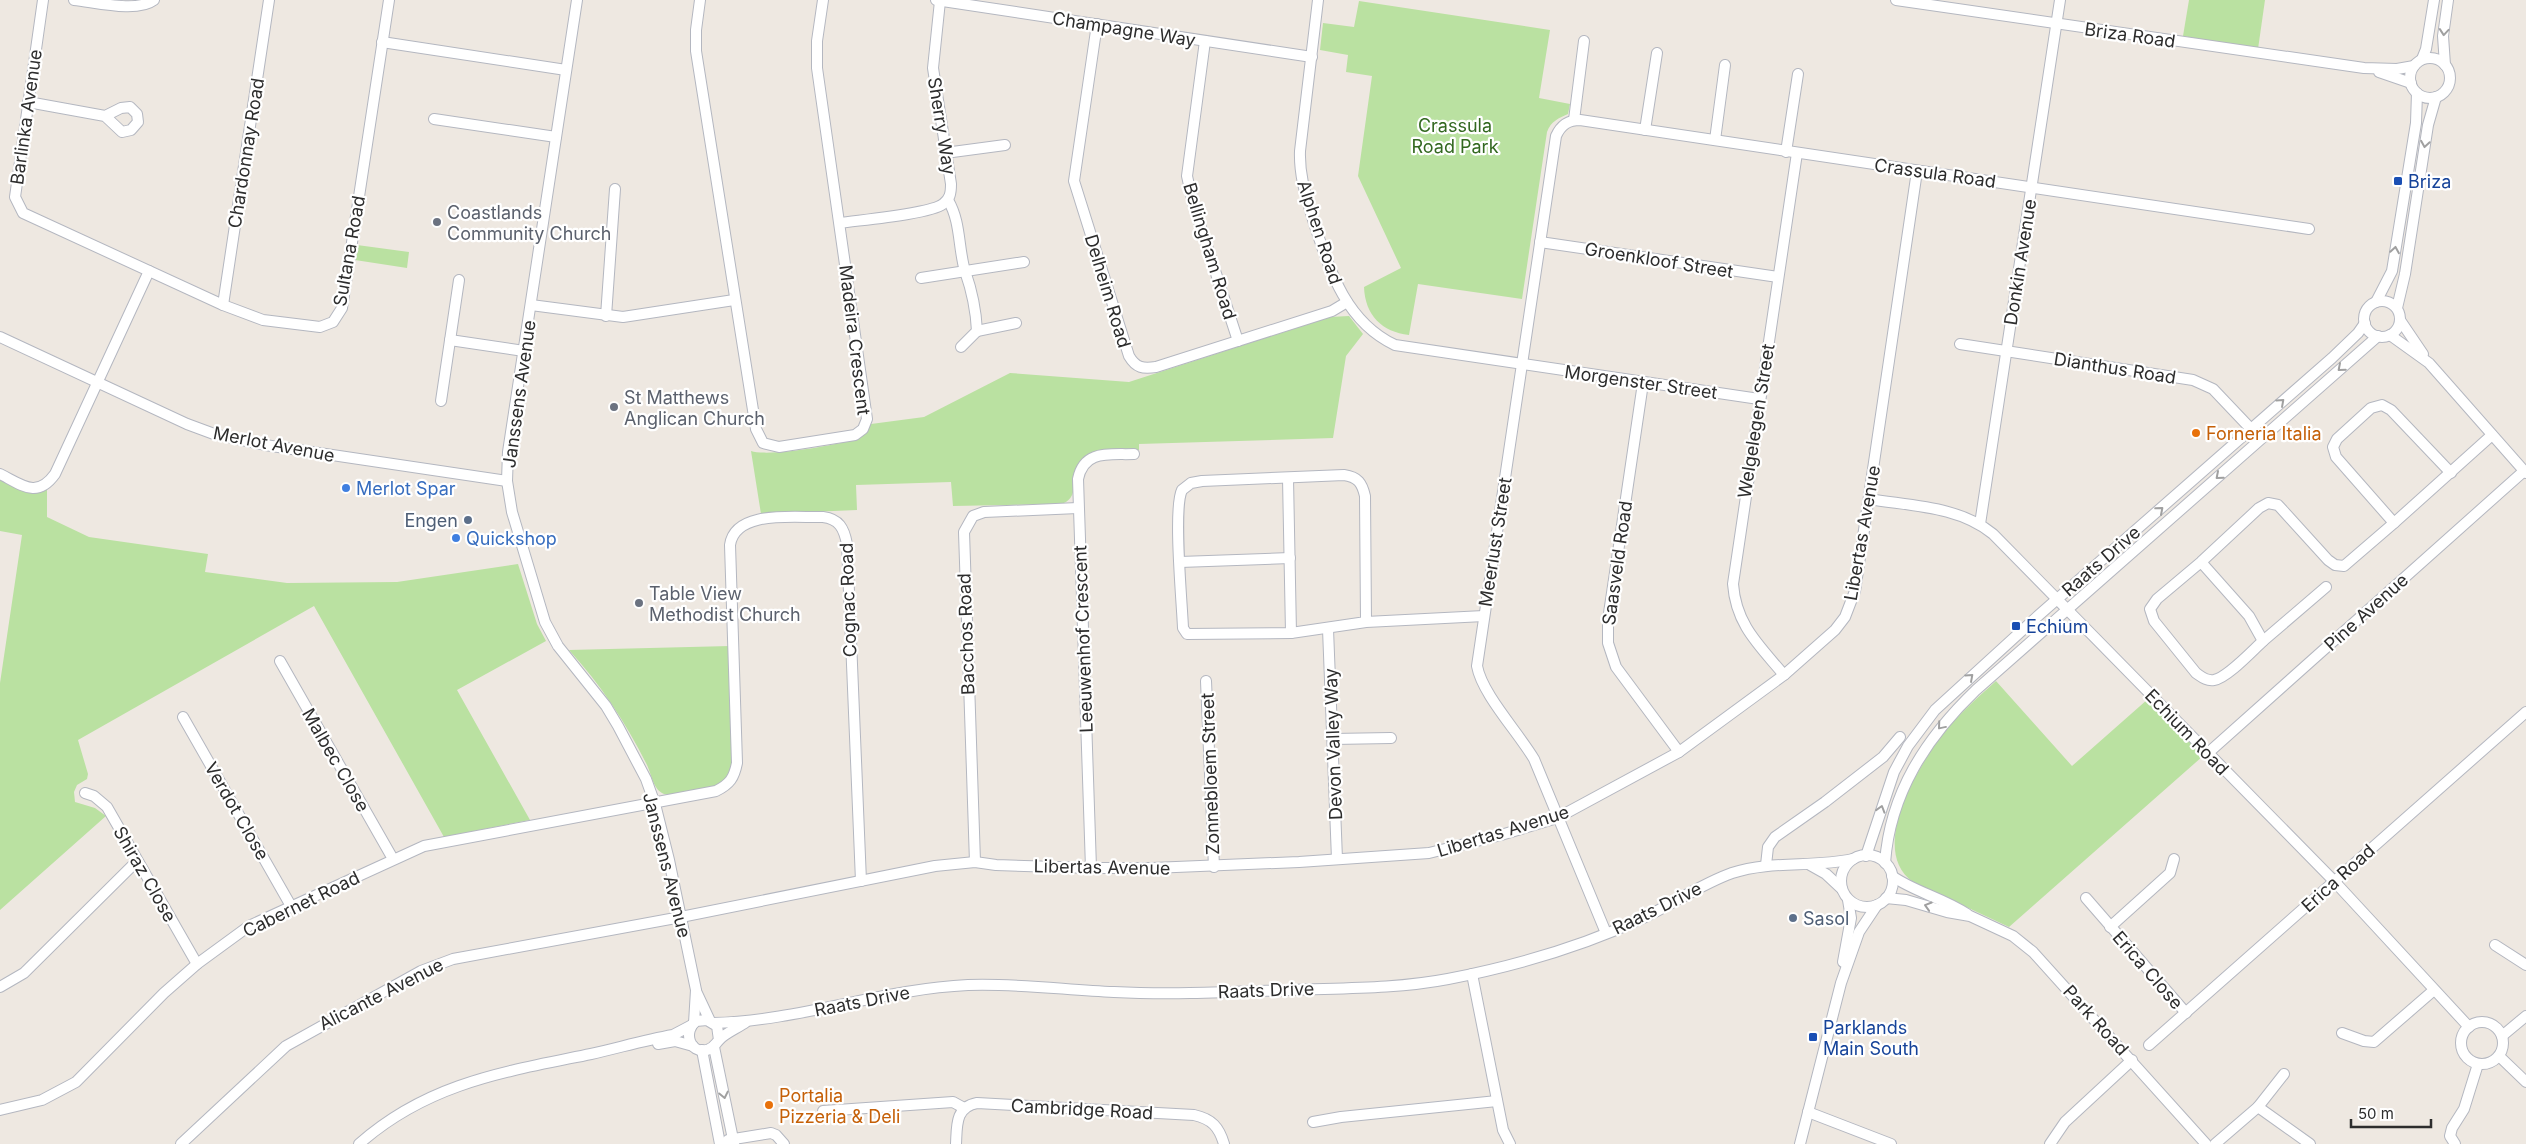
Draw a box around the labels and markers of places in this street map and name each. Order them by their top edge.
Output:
place label: Briza [2408,171,2451,192]
marker: Briza [2392,175,2404,187]
place label: Coastlands Community Church [447,202,611,244]
marker: Coastlands Community Church [431,216,443,228]
place label: St Matthews Anglican Church [624,387,765,429]
marker: St Matthews Anglican Church [608,401,620,413]
place label: Forneria Italia [2206,423,2322,444]
marker: Forneria Italia [2190,427,2202,439]
place label: Merlot Spar [356,478,456,499]
marker: Merlot Spar [340,482,352,494]
place label: Engen [404,510,458,531]
marker: Engen [462,514,474,526]
place label: Quickshop [466,528,557,549]
marker: Quickshop [450,532,462,544]
place label: Table View Methodist Church [649,583,801,625]
marker: Table View Methodist Church [633,597,645,609]
place label: Echium [2026,616,2089,637]
marker: Echium [2010,620,2022,632]
place label: Sasol [1803,908,1849,929]
marker: Sasol [1787,912,1799,924]
place label: Parklands Main South [1823,1017,1919,1059]
marker: Parklands Main South [1807,1031,1819,1043]
place label: Portalia Pizzeria & Deli [779,1085,900,1127]
marker: Portalia Pizzeria & Deli [763,1099,775,1111]

